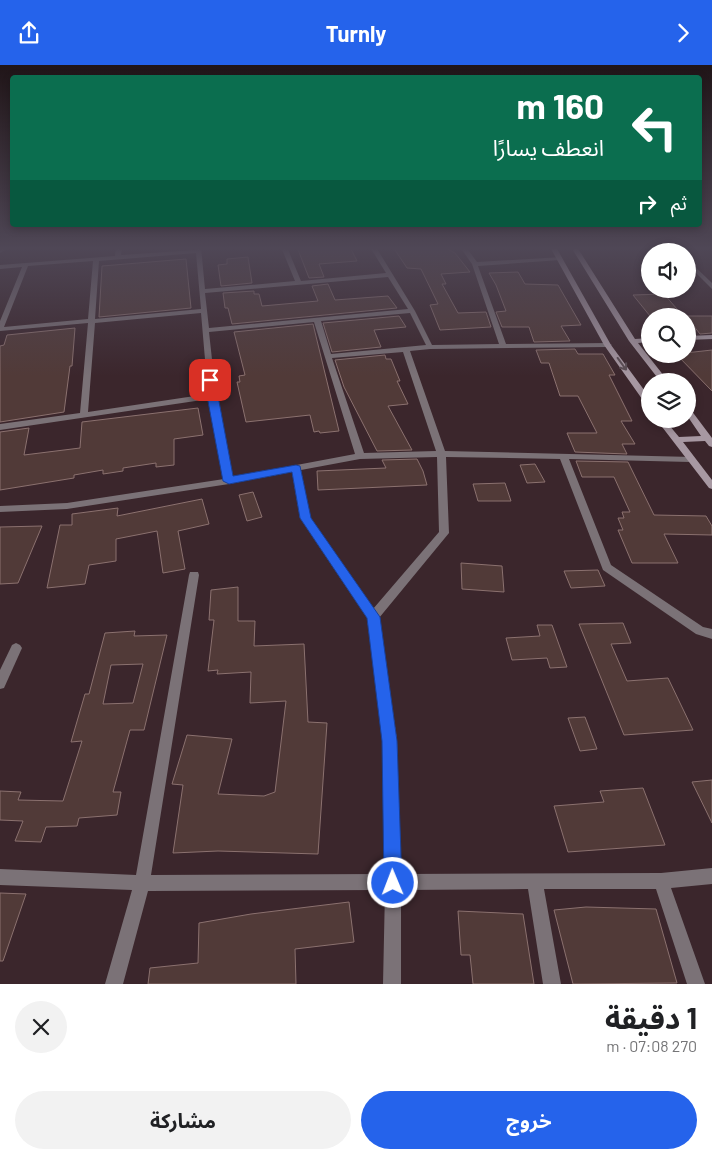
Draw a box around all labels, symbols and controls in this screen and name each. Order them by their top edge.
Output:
icon: share [15,19,43,47]
icon: forward [669,19,697,47]
text: Turnly [326,20,386,46]
text: 160 m [517,84,604,126]
icon: left [622,95,687,160]
text: انعطف يسارًا [493,134,604,160]
icon: right [633,190,661,218]
text: ثم [671,191,687,214]
map controls [641,243,696,428]
button: sound [641,243,696,298]
button: search [641,308,696,363]
one-way arrow [617,357,627,371]
pin [189,359,231,401]
icon: arrive [196,366,224,394]
button: layers [641,373,696,428]
position arrow [366,856,418,908]
text: 1 دقيقة [605,999,697,1035]
button: close [15,1001,67,1053]
text: 270 m · 07:08 [606,1036,697,1055]
button: مشاركة [15,1091,351,1149]
button: خروج [361,1091,697,1149]

